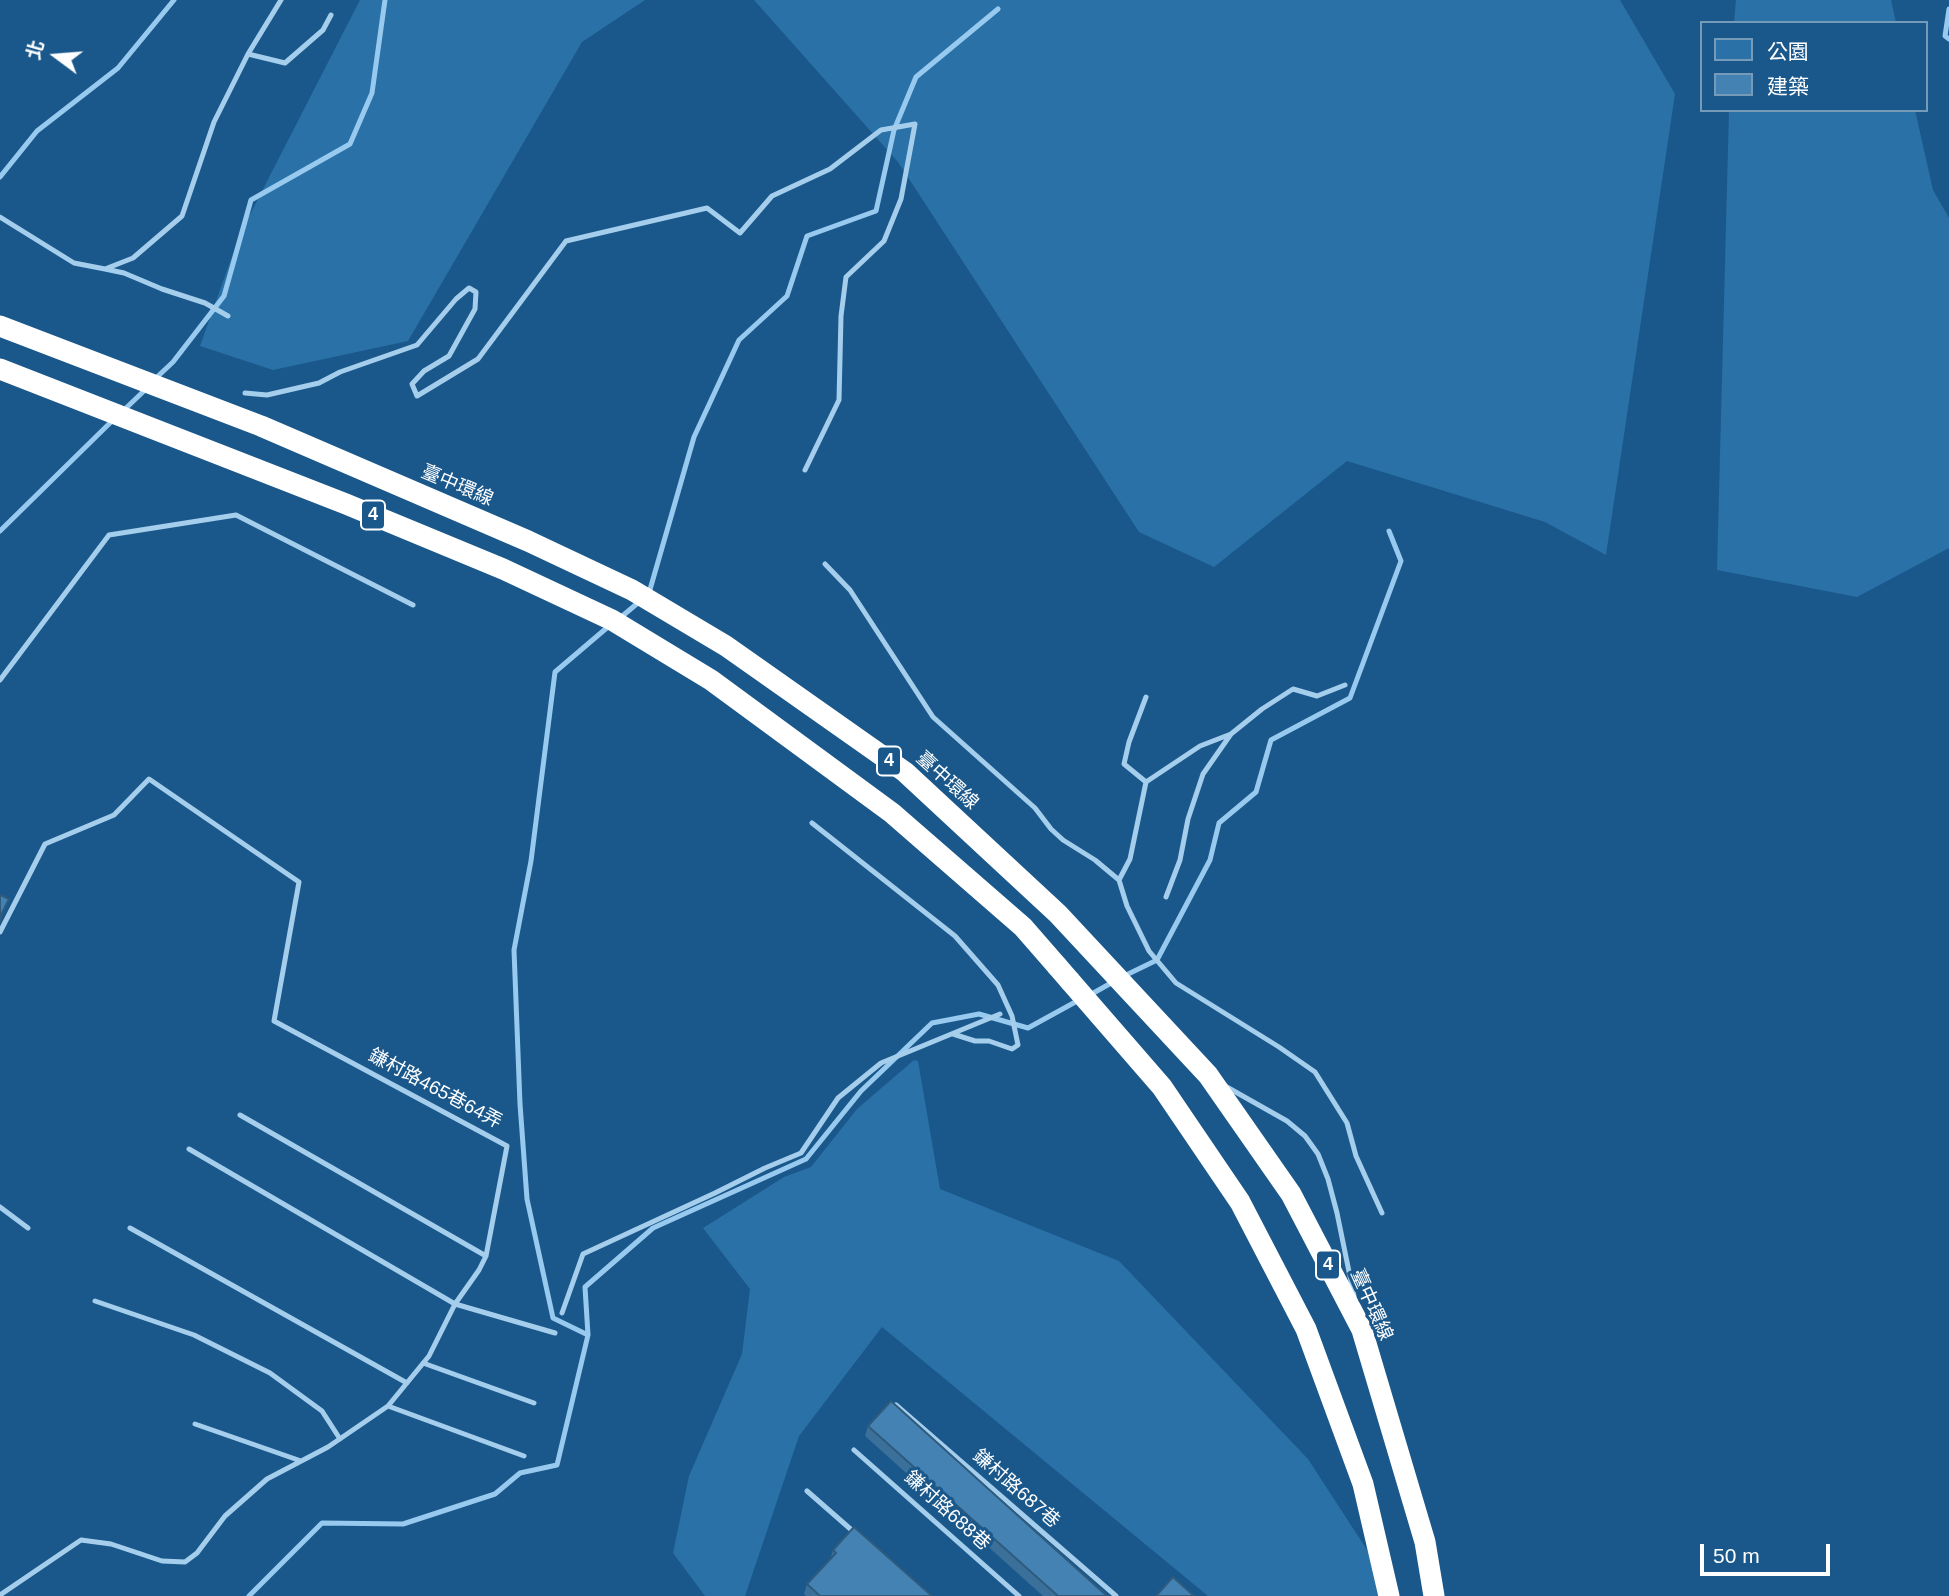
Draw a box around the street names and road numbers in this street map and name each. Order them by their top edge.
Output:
street label: 臺中環線 [418,461,496,511]
road number: 4 [361,500,385,530]
road number: 4 [877,746,901,776]
street label: 臺中環線 [911,747,983,815]
street label: 鎌村路465巷64弄 [364,1044,506,1134]
road number: 4 [1316,1250,1340,1280]
street label: 臺中環線 [1345,1266,1397,1344]
street label: 鎌村路687巷 [968,1445,1064,1533]
street label: 鎌村路688巷 [899,1466,995,1556]

